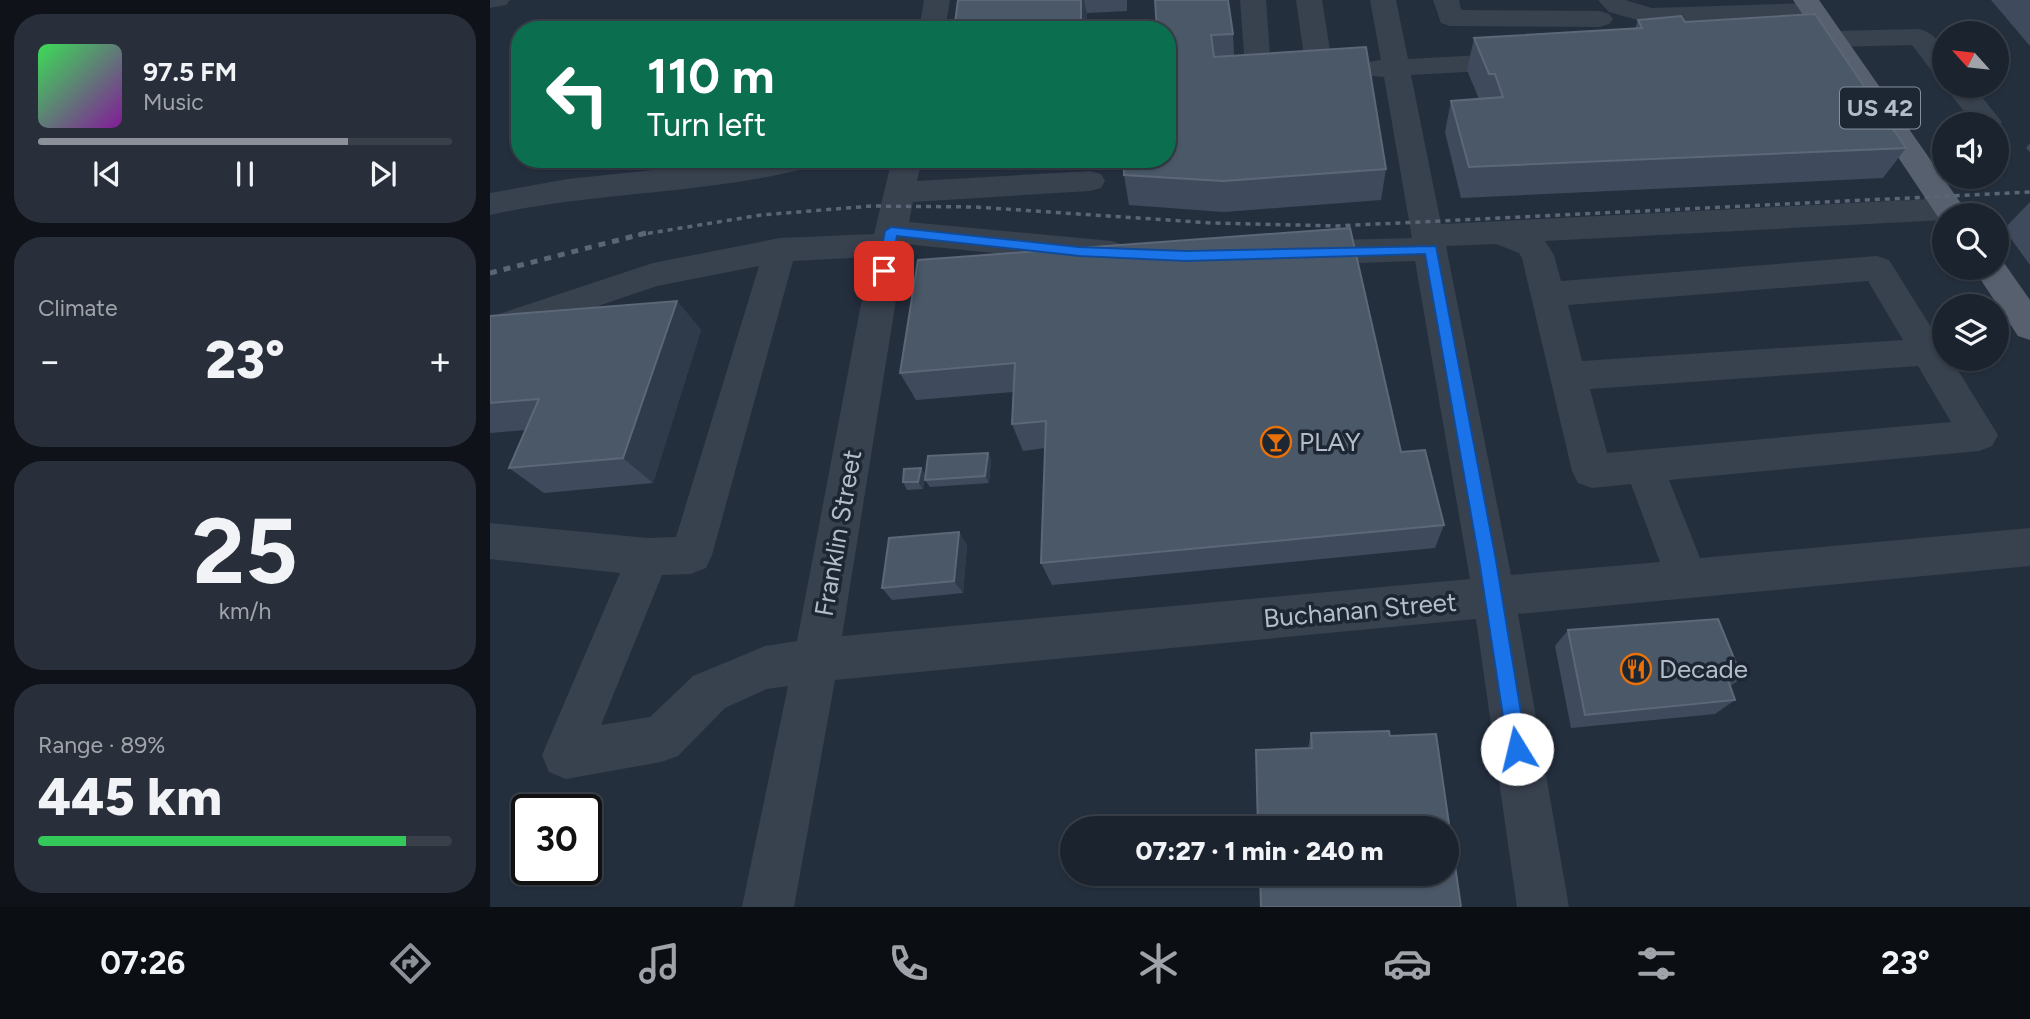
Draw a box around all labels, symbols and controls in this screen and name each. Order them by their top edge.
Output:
north arrow [1932,21,2009,98]
map controls [1932,21,2009,371]
text: 110 m [647,46,775,105]
icon: left [532,49,623,140]
text: 97.5 FM [143,56,237,88]
text: Music [143,88,204,116]
road number: US 42 [1840,88,1920,128]
text: Turn left [647,106,766,144]
button: sound [1932,112,2009,189]
icon: previous [88,155,126,193]
icon: pause [226,155,264,193]
icon: next [364,155,402,193]
button: search [1932,203,2009,280]
pin [854,241,914,301]
icon: arrive [865,252,903,290]
text: Climate [38,294,117,322]
button: layers [1932,294,2009,371]
text: 23° [205,329,285,391]
text: − [38,338,62,384]
text: + [428,338,452,384]
bar icon: PLAY [1259,425,1293,459]
place label: PLAY [1299,426,1361,458]
street label: Franklin Street [808,447,868,619]
text: 25 [192,497,298,606]
street label: Buchanan Street [1262,586,1458,634]
text: km/h [219,597,271,625]
restaurant icon: Decade [1619,652,1653,686]
place label: Decade [1659,653,1748,685]
position arrow [1480,712,1554,786]
text: Range · 89% [38,731,165,759]
text: 445 km [38,766,222,828]
speed limit sign: 30 [511,794,602,885]
text: 07:27 · 1 min · 240 m [1136,835,1384,867]
icon: directions [386,939,435,988]
icon: music [635,939,684,988]
icon: phone [884,939,933,988]
icon: climate [1134,939,1183,988]
icon: car [1383,939,1432,988]
icon: filters [1632,939,1681,988]
text: 07:26 [100,944,185,982]
text: 23° [1881,944,1930,982]

